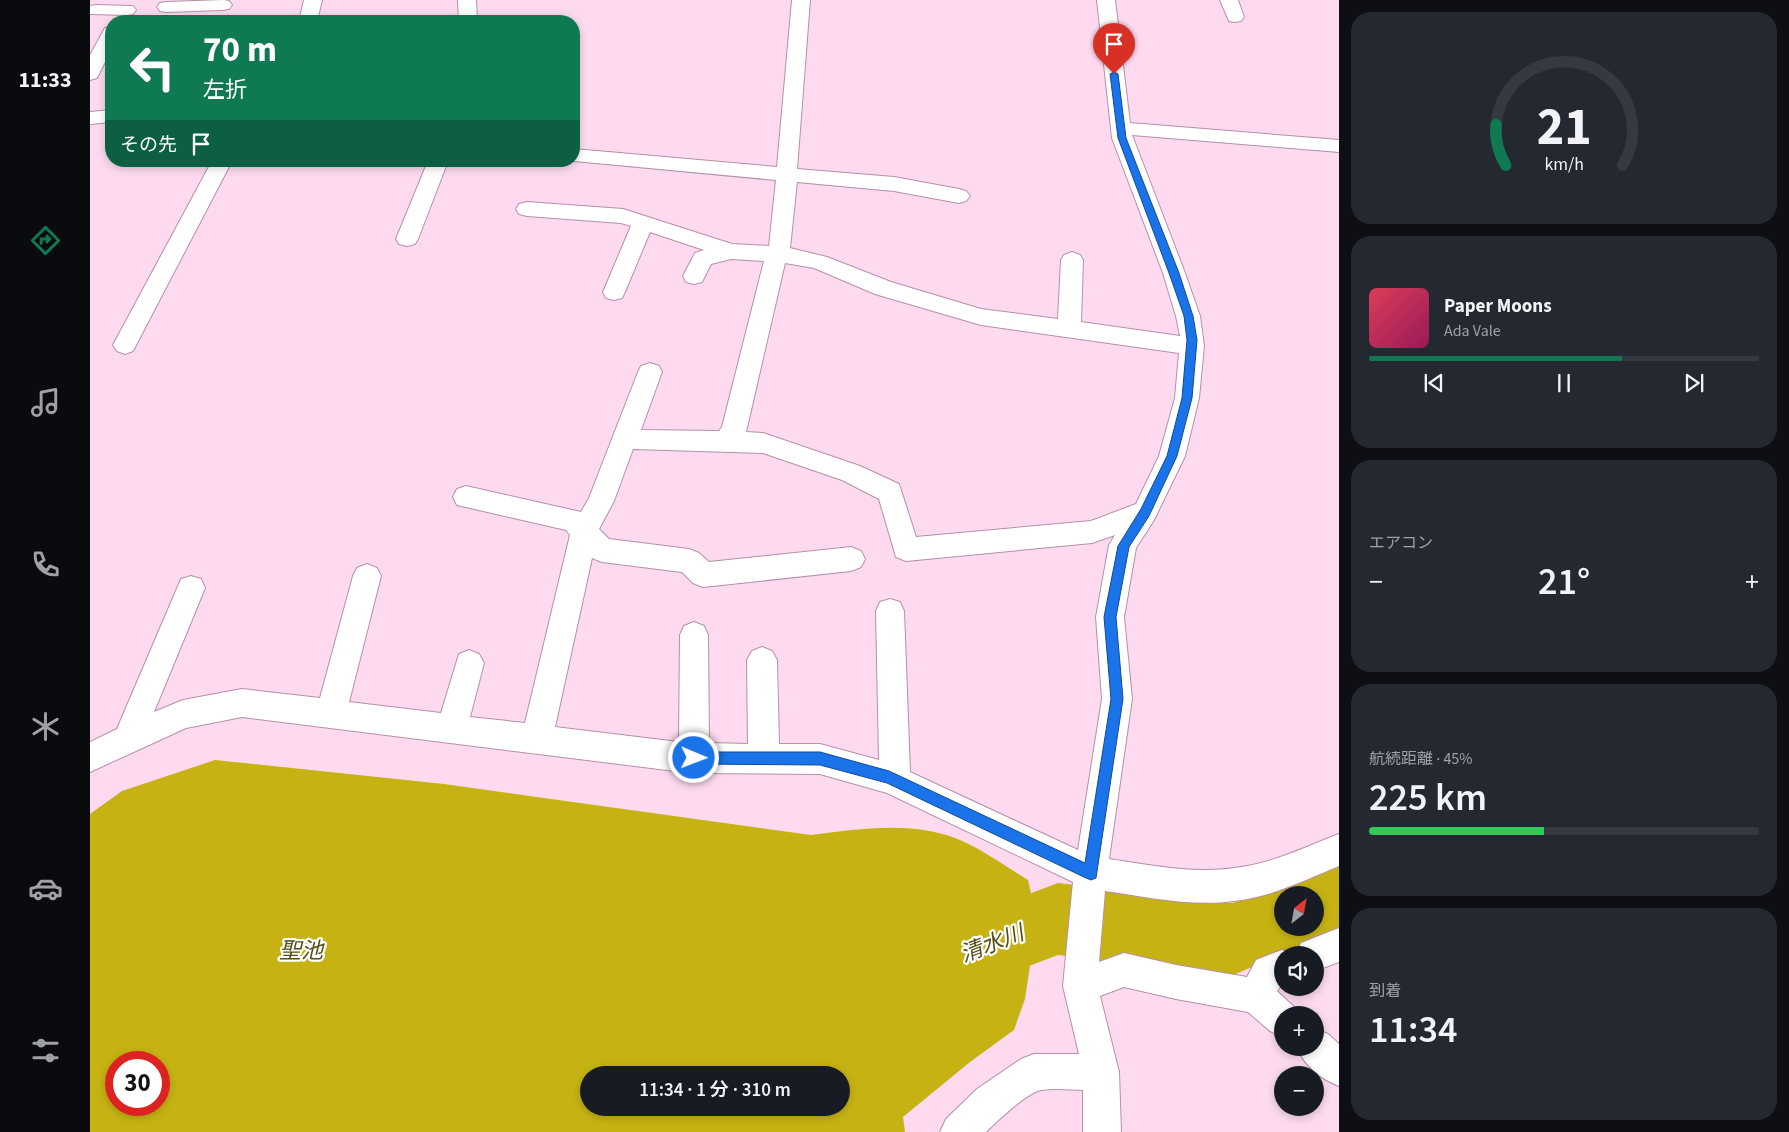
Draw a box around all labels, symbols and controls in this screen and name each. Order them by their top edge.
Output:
pin [1093,23,1135,74]
text: 70 m [203,25,277,75]
icon: arrive [1100,30,1128,58]
icon: left [120,35,185,100]
text: 11:33 [18,64,72,96]
text: 左折 [203,74,247,106]
text: 21 [1537,91,1591,165]
icon: arrive [187,130,215,158]
text: その先 [120,132,177,159]
text: km/h [1544,152,1584,177]
icon: directions [28,223,63,258]
text: Paper Moons [1444,293,1552,320]
text: Ada Vale [1444,320,1501,342]
icon: previous [1420,369,1448,397]
icon: pause [1550,369,1578,397]
icon: next [1680,369,1708,397]
icon: music [28,385,63,420]
text: エアコン [1369,532,1433,554]
icon: phone [28,547,63,582]
text: 21° [1538,555,1590,609]
text: − [1369,562,1383,602]
text: + [1745,562,1759,602]
icon: climate [28,709,63,744]
position arrow [667,731,719,783]
text: 航続距離 · 45% [1369,748,1472,770]
text: 225 km [1369,771,1487,825]
icon: car [28,871,63,906]
north arrow [1274,886,1324,936]
map controls [1274,886,1324,1116]
water label: 清水川 [955,917,1030,971]
water label: 聖池 [279,935,325,967]
button: sound [1274,946,1324,996]
text: 到着 [1369,980,1401,1002]
text: 11:34 [1369,1003,1457,1057]
button: + [1274,1006,1324,1056]
icon: filters [28,1033,63,1068]
speed limit sign: 30 [105,1051,170,1116]
button: − [1274,1066,1324,1116]
text: 11:34 · 1 分 · 310 m [639,1077,791,1104]

